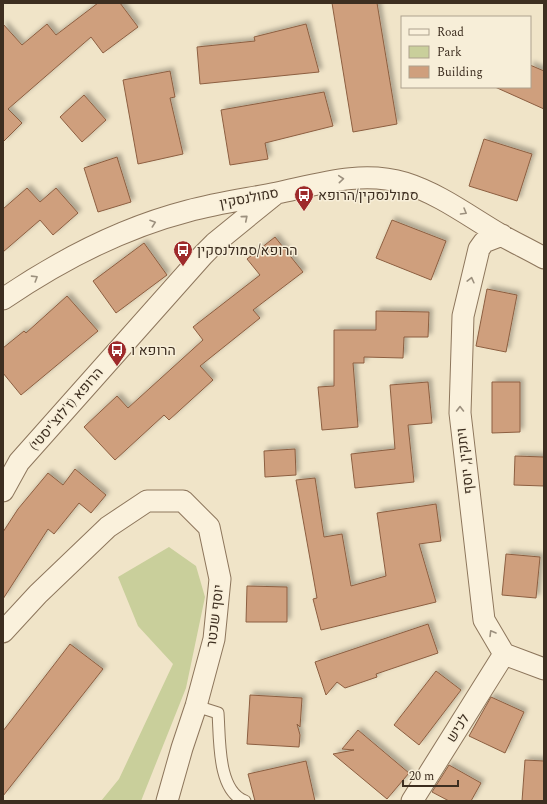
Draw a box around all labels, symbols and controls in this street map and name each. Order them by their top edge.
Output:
legend [401,16,531,88]
text: Road [437,23,464,42]
text: Park [437,43,462,62]
text: Building [437,63,483,82]
one-way arrow [338,175,344,184]
street label: סמולנסקין [218,182,280,214]
bus stop icon: סמולנסקין/הרופא [293,184,315,212]
place label: סמולנסקין/הרופא [318,185,419,206]
one-way arrow [460,208,467,215]
one-way arrow [241,215,248,222]
one-way arrow [149,219,156,227]
bus stop icon: הרופא/סמולנסקין [172,239,194,267]
place label: הרופא/סמולנסקין [197,240,298,261]
one-way arrow [31,275,38,283]
one-way arrow [467,276,475,283]
bus stop icon: הרופא ו [106,339,128,367]
place label: הרופא ו [131,340,176,361]
street label: הרופא (ז'לוצ'יסטי) [24,363,108,455]
one-way arrow [456,406,464,412]
street label: ויתקין, יוסף [451,427,479,495]
street label: יוסף שכטר [201,583,229,649]
one-way arrow [489,630,496,637]
street label: לכיש [441,710,475,746]
scale bar [403,762,458,788]
text: 20 m [409,767,434,786]

